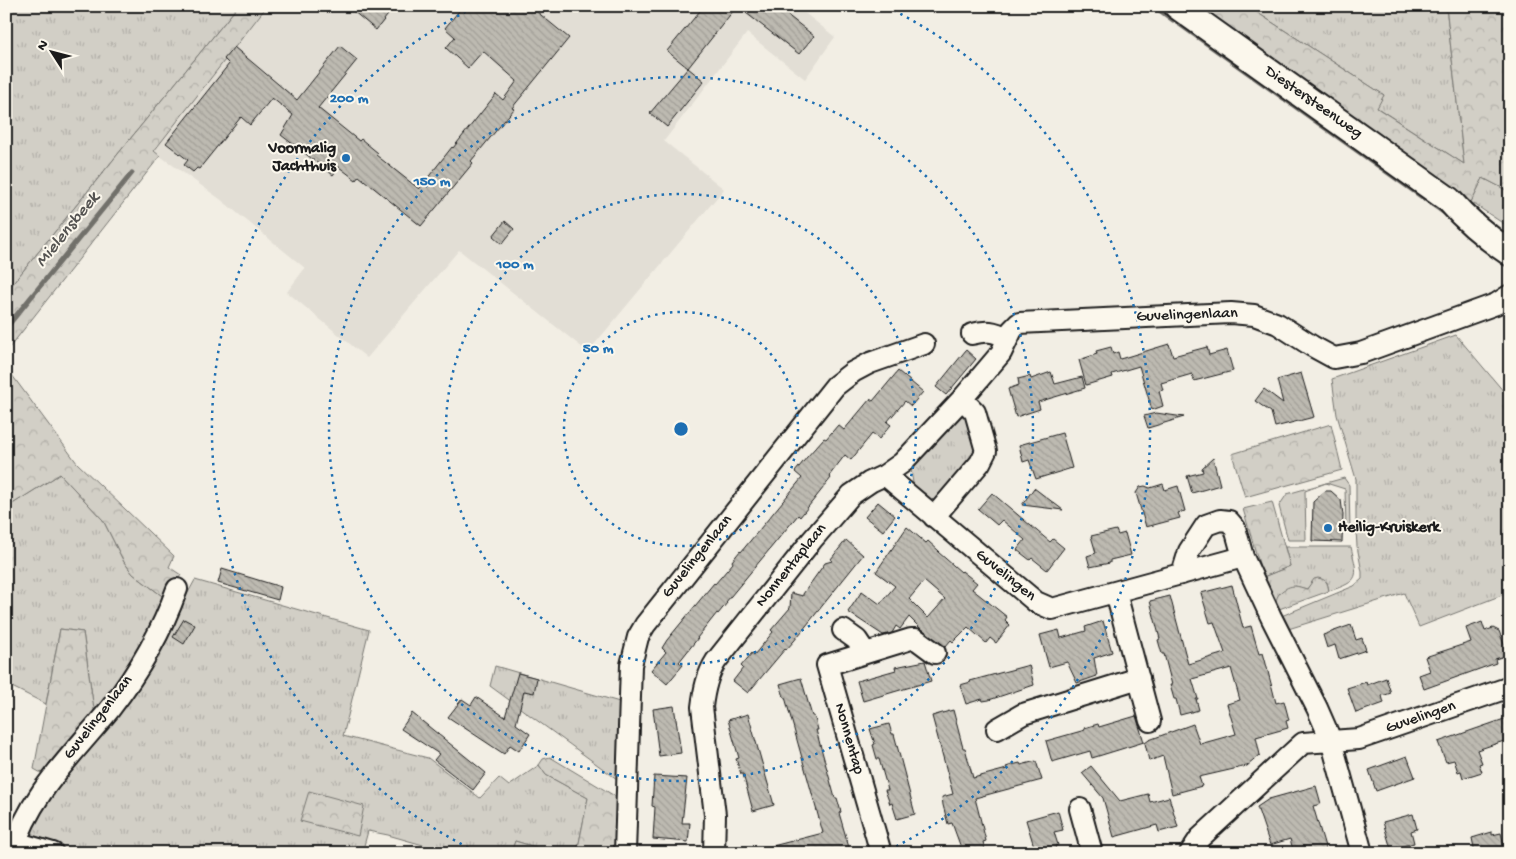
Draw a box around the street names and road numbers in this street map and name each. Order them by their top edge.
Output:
street label: Diestersteenweg [1260,62,1365,144]
street label: Guvelingenlaan [1136,305,1238,327]
street label: Guvelingenlaan [659,511,738,602]
street label: Nonnentaplaan [753,520,832,612]
street label: Guvelingen [971,546,1039,606]
street label: Guvelingenlaan [60,672,138,764]
street label: Guvelingen [1384,697,1459,739]
street label: Nonnentap [829,701,867,777]

